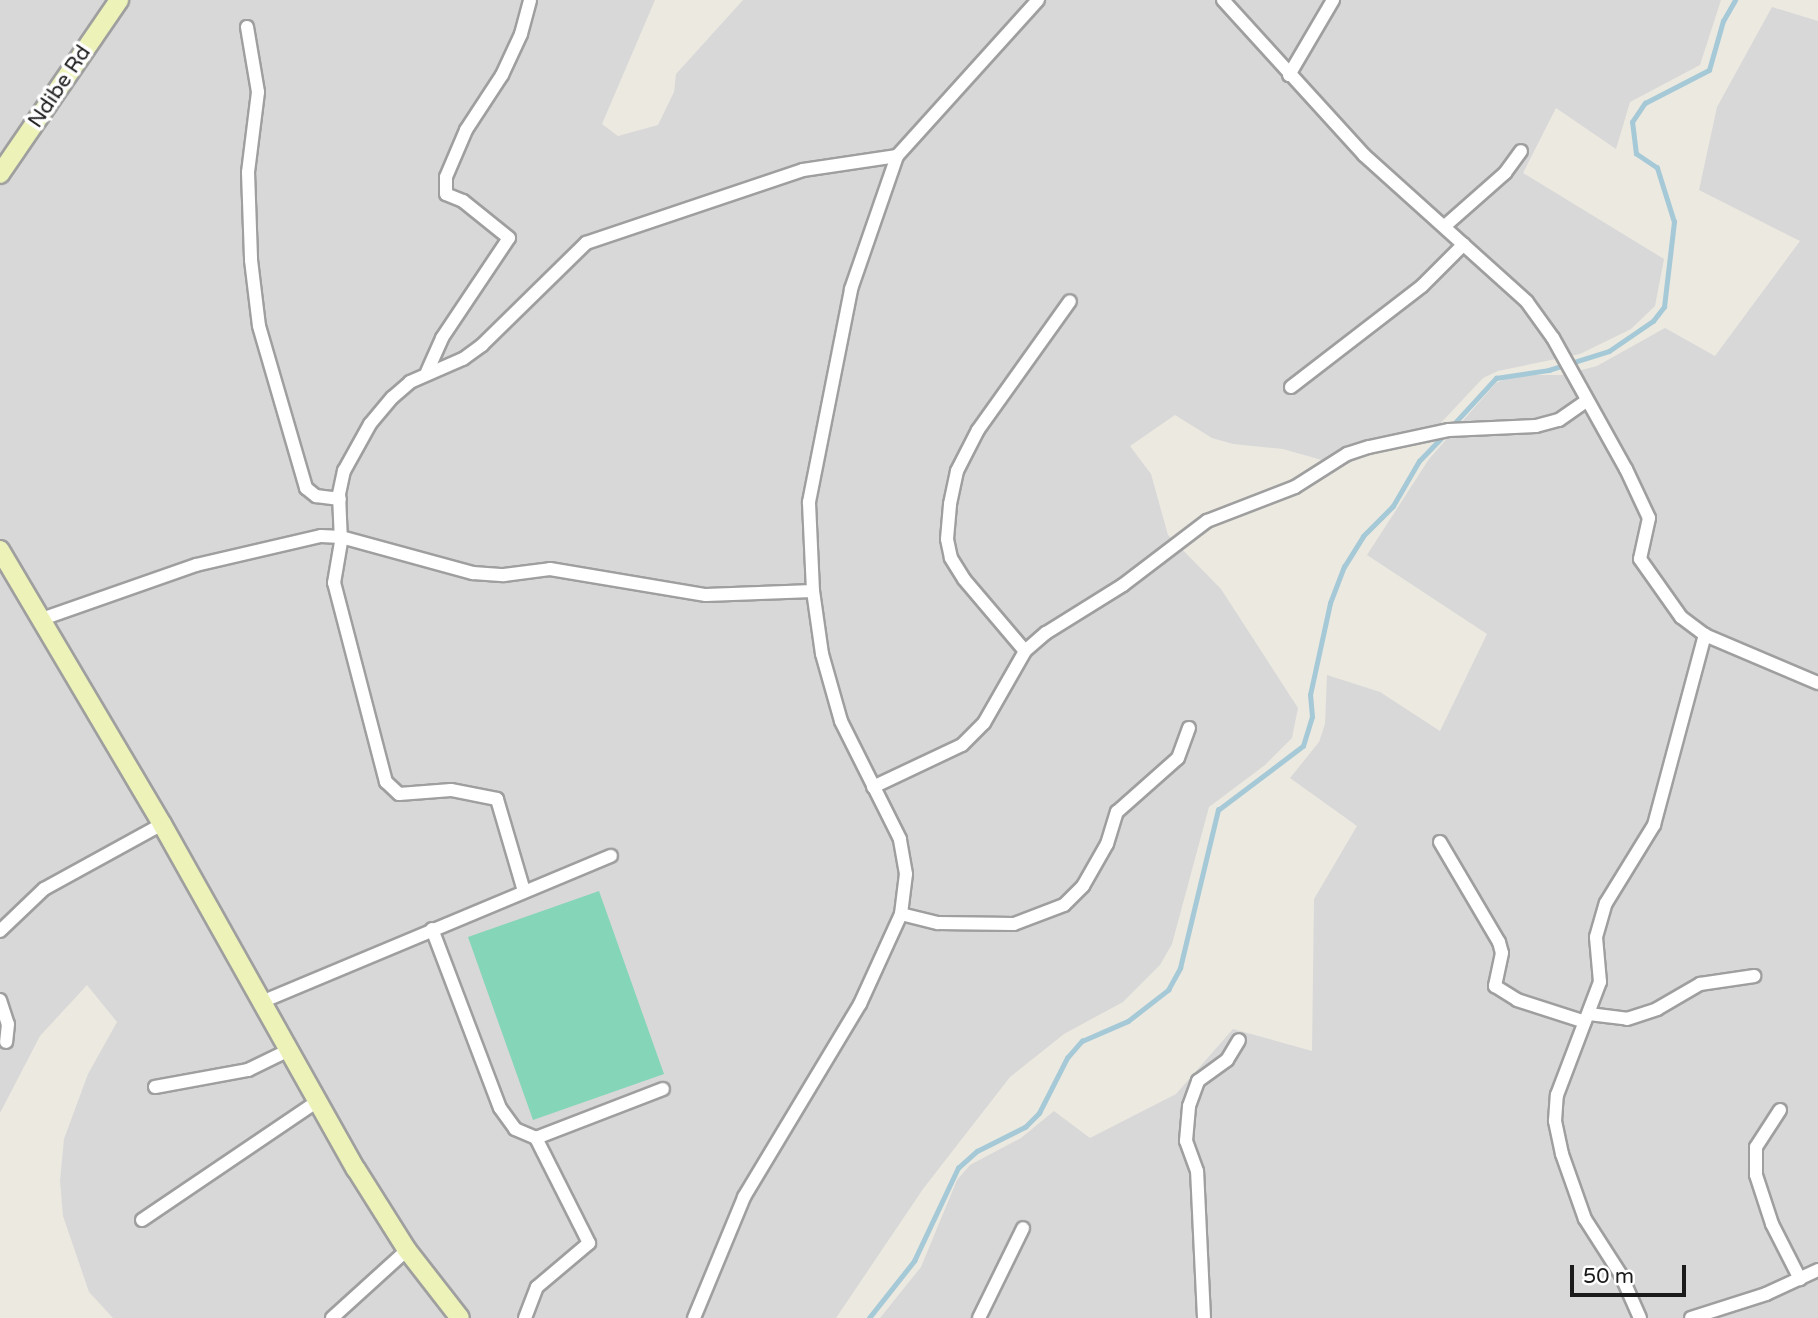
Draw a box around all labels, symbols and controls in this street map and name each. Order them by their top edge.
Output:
street label: Ndibe Rd [23,41,97,133]
scale bar [1573,1252,1688,1296]
text: 50 m [1583,1264,1634,1289]

